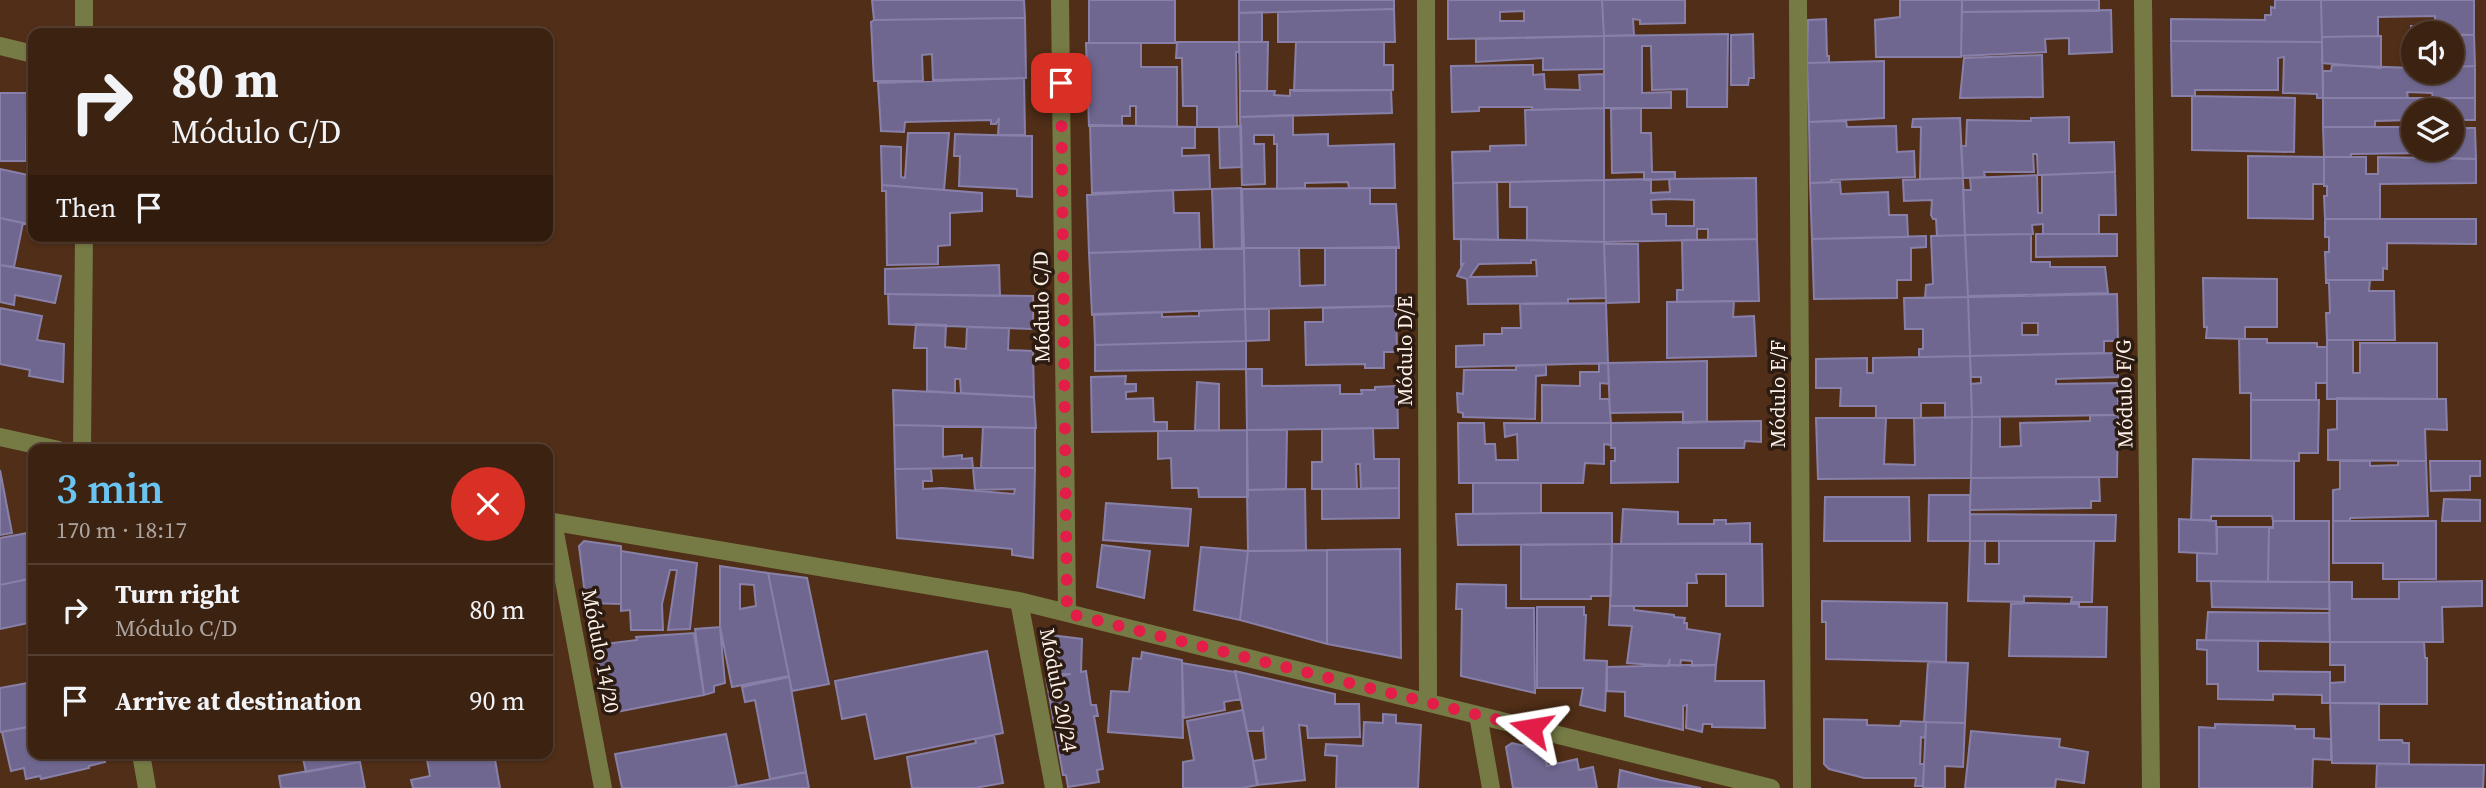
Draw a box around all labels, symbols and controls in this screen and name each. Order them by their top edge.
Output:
map controls [2401,21,2464,161]
button: sound [2401,21,2464,84]
text: 80 m [171,46,279,113]
pin [1031,53,1091,113]
icon: right [56,56,147,147]
icon: arrive [1042,64,1080,102]
button: layers [2401,98,2464,161]
text: Módulo C/D [171,110,341,154]
icon: arrive [130,189,168,227]
text: Then [56,190,116,226]
street label: Módulo C/D [1026,251,1056,363]
street label: Módulo D/E [1390,296,1419,406]
street label: Módulo F/G [2109,339,2139,449]
street label: Módulo E/F [1763,340,1792,448]
text: 3 min [56,459,164,517]
button: close [451,467,525,541]
text: 170 m · 18:17 [56,514,187,546]
text: Turn right [115,576,239,612]
street label: Módulo 14/20 [575,587,627,715]
icon: right [56,591,94,629]
text: 80 m [470,592,525,628]
text: Módulo C/D [115,612,237,644]
street label: Módulo 20/24 [1033,626,1085,755]
icon: arrive [56,682,94,720]
text: Arrive at destination [115,683,362,719]
text: 90 m [470,683,525,719]
position arrow [1494,691,1568,765]

